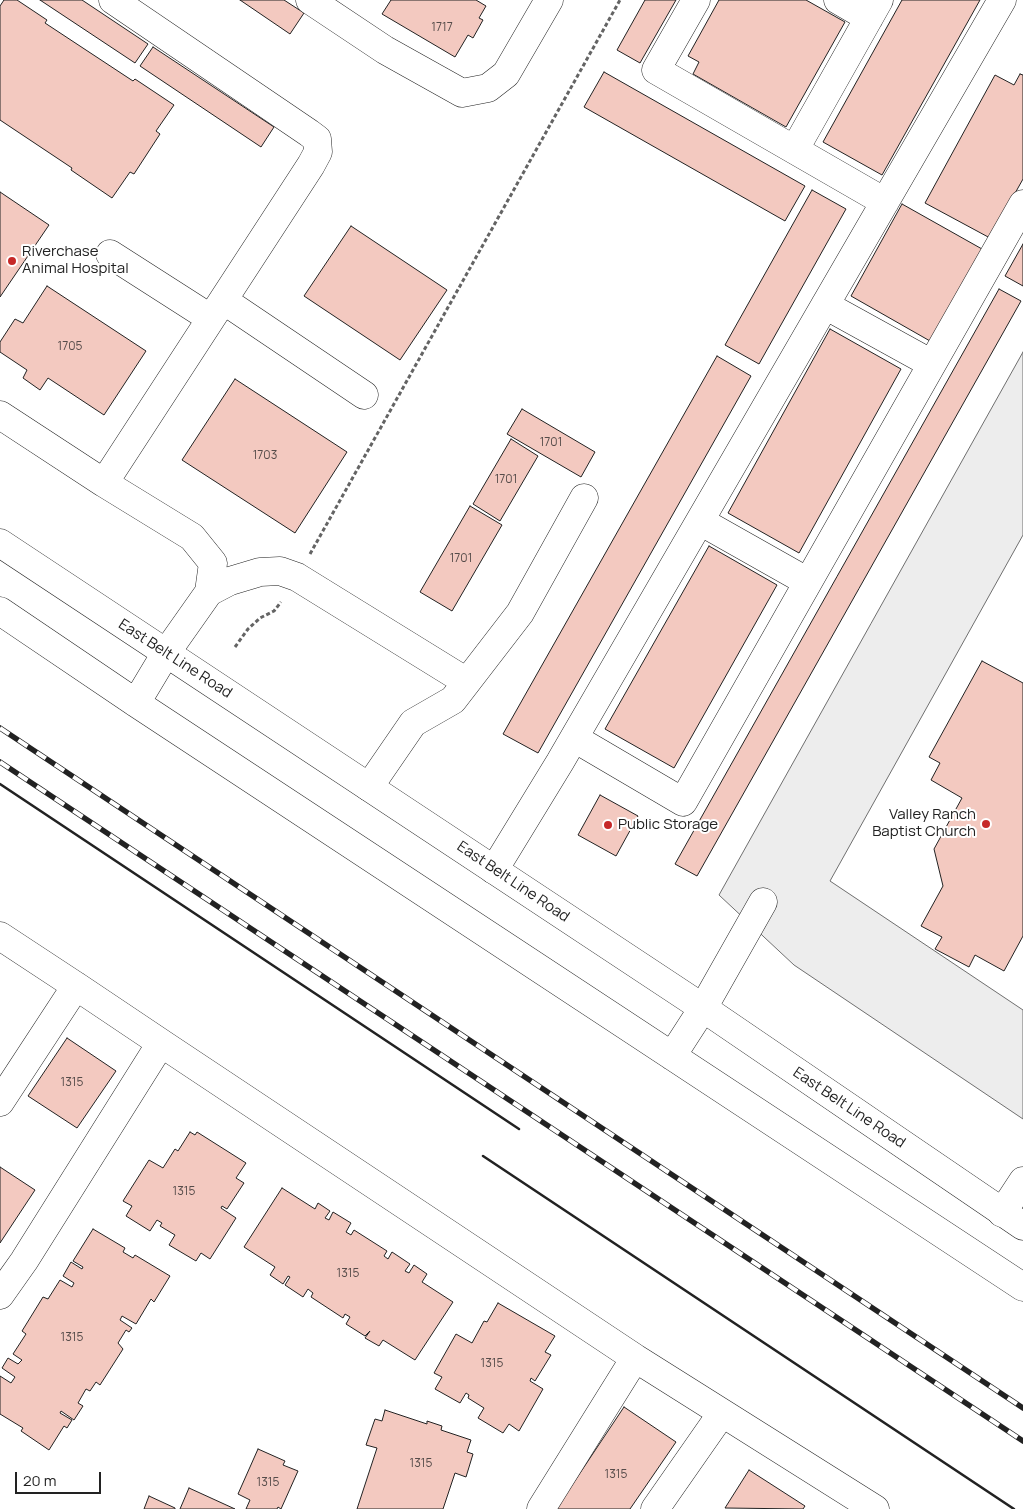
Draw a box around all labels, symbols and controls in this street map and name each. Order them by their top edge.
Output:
house number: 1717 [431,21,453,35]
place label: Riverchase Animal Hospital [22,243,129,278]
marker: Riverchase Animal Hospital [6,255,18,267]
house number: 1705 [58,340,82,354]
house number: 1701 [540,436,562,450]
house number: 1703 [253,449,277,463]
house number: 1701 [495,473,517,487]
house number: 1701 [450,552,472,566]
street label: East Belt Line Road [115,616,235,702]
place label: Valley Ranch Baptist Church [872,806,976,841]
place label: Public Storage [618,816,718,834]
marker: Valley Ranch Baptist Church [980,818,992,830]
marker: Public Storage [602,819,614,831]
street label: East Belt Line Road [453,838,573,926]
street label: East Belt Line Road [789,1064,909,1152]
house number: 1315 [61,1076,83,1090]
house number: 1315 [173,1185,195,1199]
house number: 1315 [337,1267,359,1281]
house number: 1315 [61,1331,83,1345]
house number: 1315 [481,1357,503,1371]
house number: 1315 [410,1457,432,1471]
scale bar [18,1462,104,1494]
house number: 1315 [605,1468,627,1482]
text: 20 m [23,1470,56,1491]
house number: 1315 [257,1476,279,1490]

